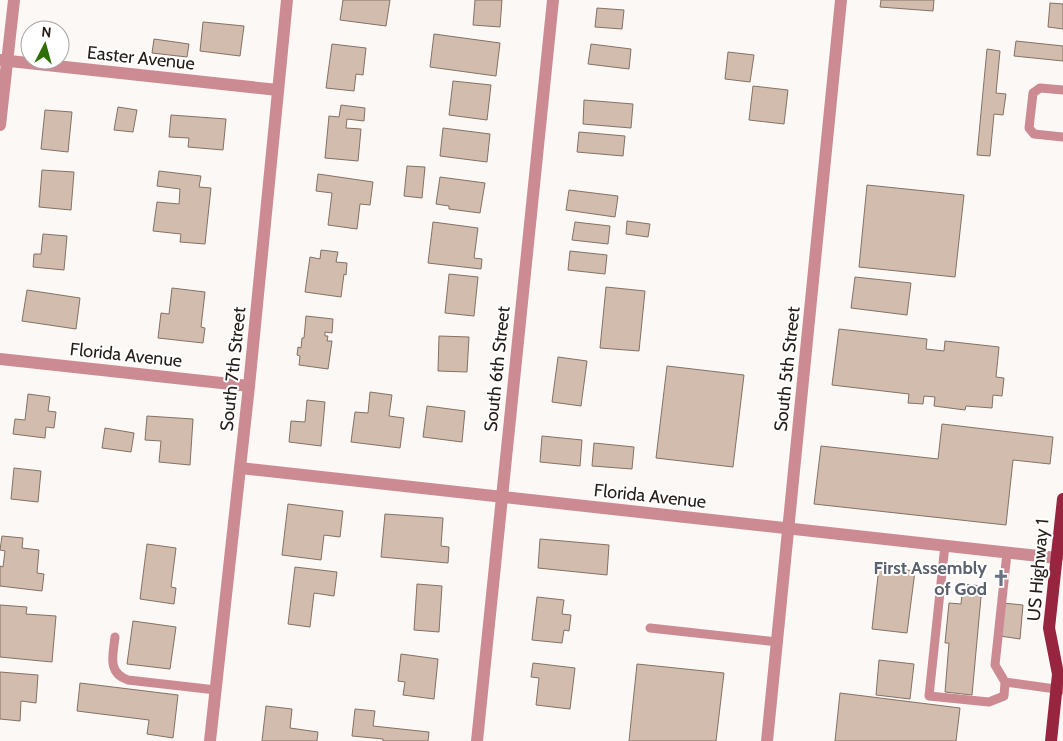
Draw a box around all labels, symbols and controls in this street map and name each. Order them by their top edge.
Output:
north arrow [20,20,70,70]
text: N [40,23,52,42]
street label: Easter Avenue [86,41,196,75]
street label: South 6th Street [479,305,515,433]
street label: South 5th Street [769,305,805,433]
street label: South 7th Street [216,306,250,432]
street label: Florida Avenue [69,338,183,372]
street label: Florida Avenue [593,479,707,513]
street label: US Highway 1 [1023,518,1053,622]
place label: First Assembly of God [874,557,987,600]
church icon: First Assembly of God [991,568,1011,588]

